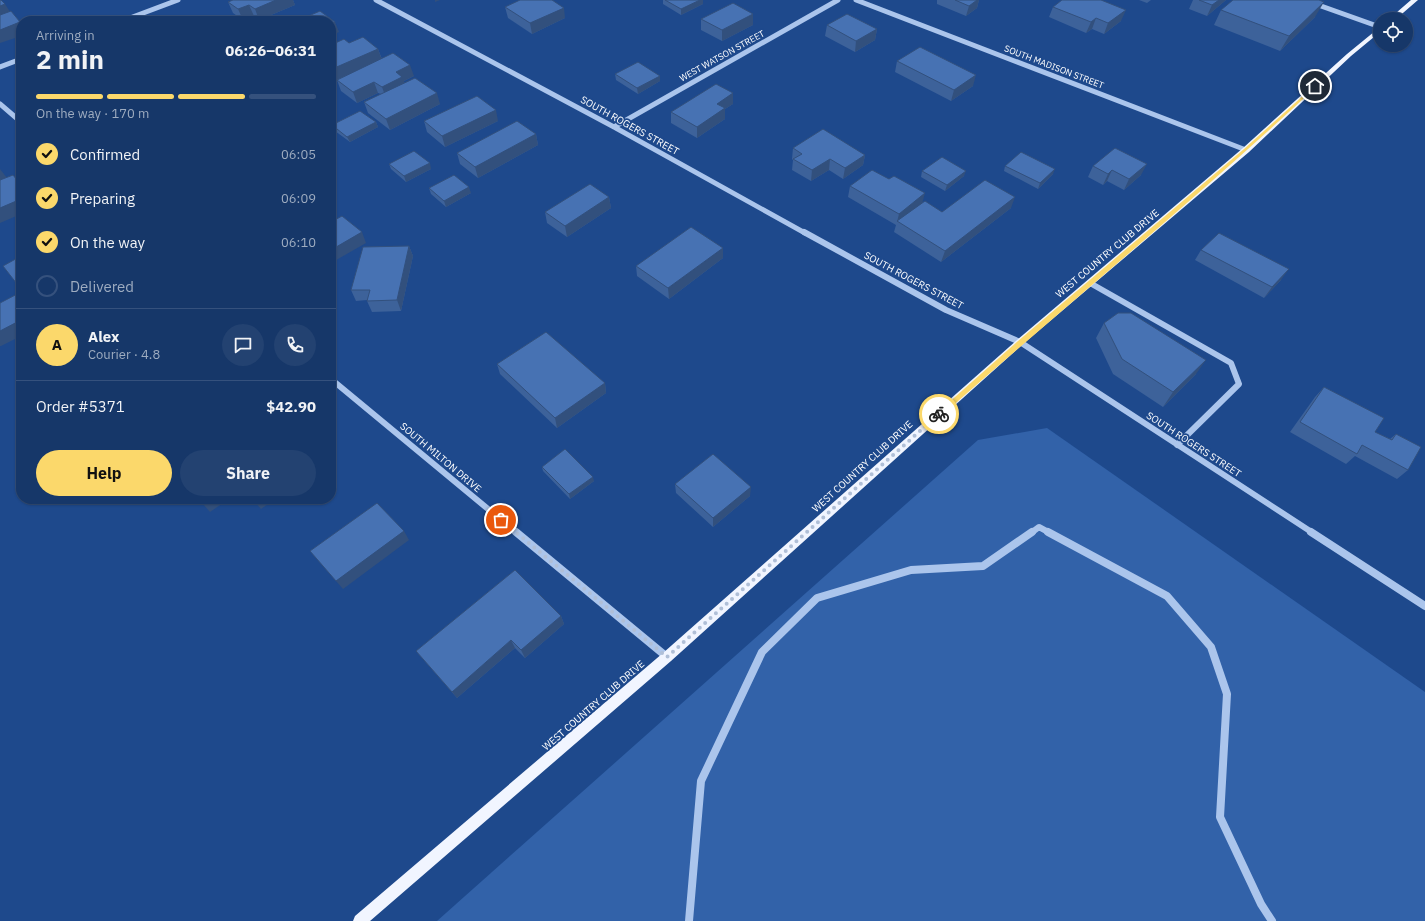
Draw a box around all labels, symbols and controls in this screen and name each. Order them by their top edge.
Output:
map controls [1373,12,1413,52]
button: locate [1373,12,1413,52]
text: Arriving in [36,27,95,44]
street label: WEST WATSON STREET [677,28,766,84]
text: 06:26–06:31 [225,41,316,60]
text: 2 min [36,42,104,76]
street label: SOUTH MADISON STREET [1003,42,1106,91]
pin [1298,69,1332,103]
icon: home [1304,75,1326,97]
street label: SOUTH ROGERS STREET [578,93,682,158]
text: On the way · 170 m [36,105,149,122]
icon: check [36,143,58,165]
text: Confirmed [70,145,140,164]
text: 06:05 [281,146,316,163]
icon: check [36,187,58,209]
text: Preparing [70,189,135,208]
text: 06:09 [281,190,316,207]
street label: WEST COUNTRY CLUB DRIVE [1053,206,1162,301]
icon: check [36,231,58,253]
text: On the way [70,233,145,252]
text: 06:10 [281,234,316,251]
street label: SOUTH ROGERS STREET [862,249,966,312]
text: Delivered [70,277,134,296]
button: chat [222,324,264,366]
button: phone [274,324,316,366]
text: Alex [88,327,119,346]
text: A [52,335,62,354]
text: Courier · 4.8 [88,346,160,363]
courier [919,394,959,434]
text: Order #5371 [36,397,125,416]
text: $42.90 [266,397,316,416]
icon: bike [928,403,950,425]
street label: SOUTH ROGERS STREET [1144,409,1244,480]
street label: WEST COUNTRY CLUB DRIVE [809,418,916,515]
street label: SOUTH MILTON DRIVE [397,420,484,495]
button: Help [36,450,172,496]
button: Share [180,450,316,496]
pin [484,503,518,537]
icon: bag [490,509,512,531]
street label: WEST COUNTRY CLUB DRIVE [540,657,647,753]

